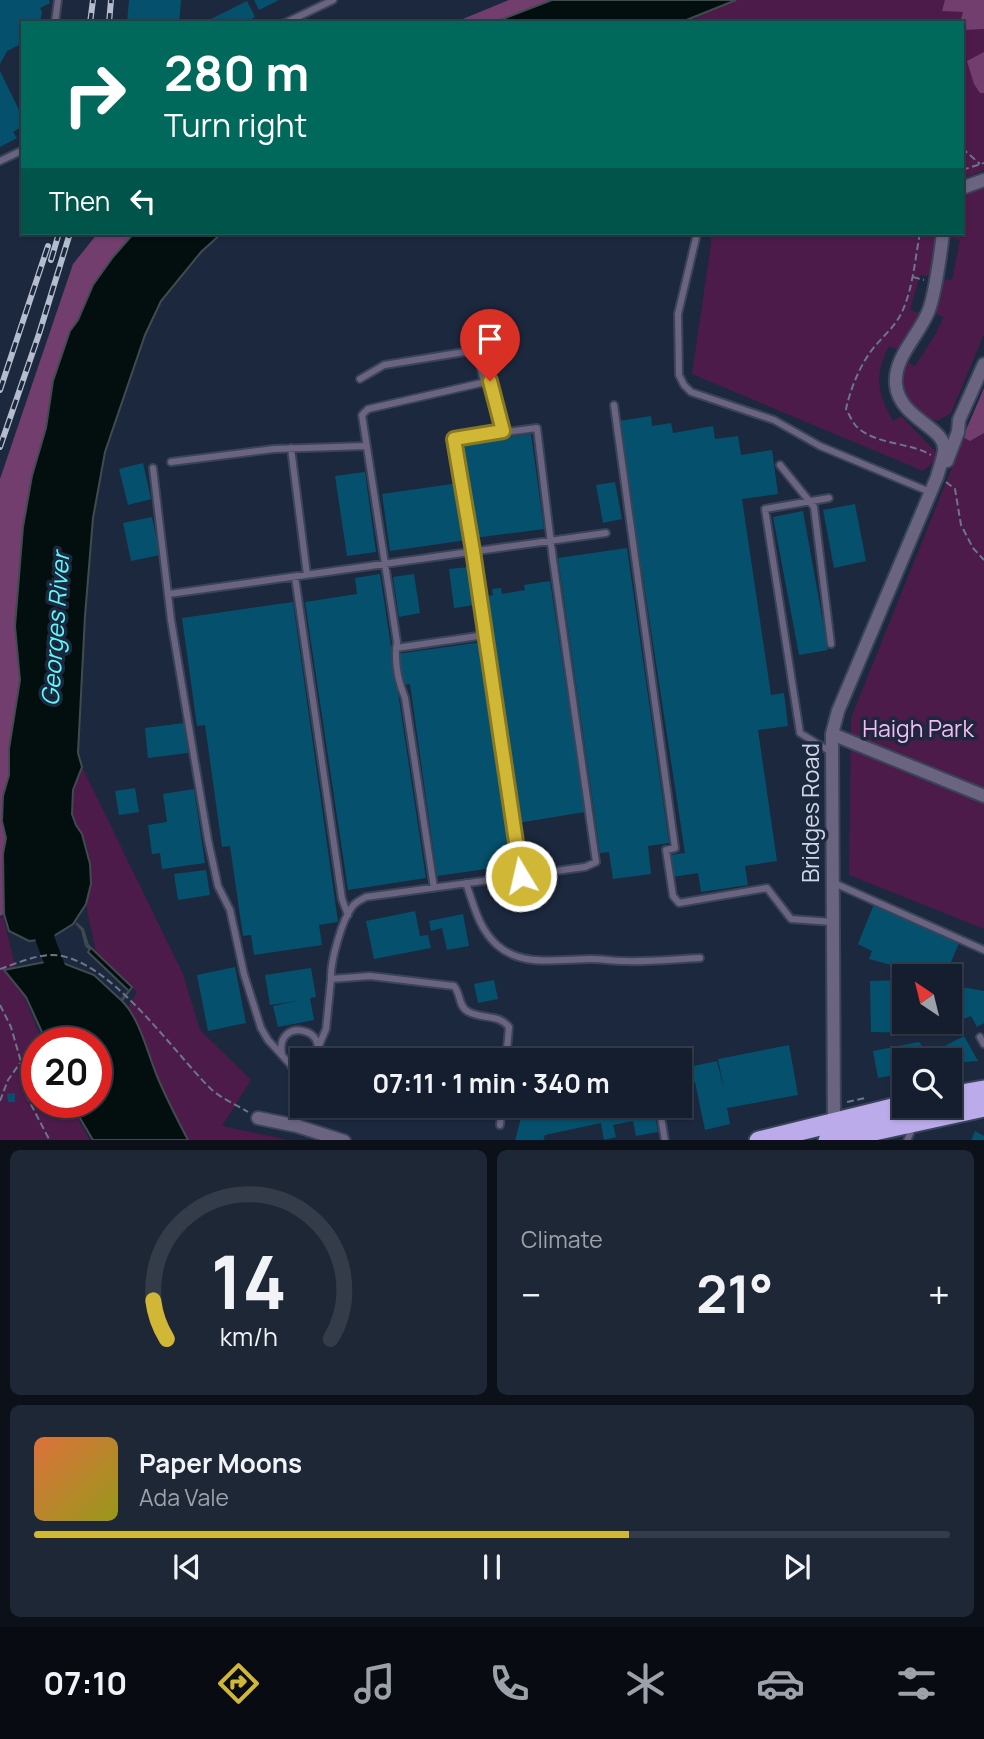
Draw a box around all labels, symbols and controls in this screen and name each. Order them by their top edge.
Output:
text: 280 m [164,39,309,106]
icon: right [49,49,140,140]
text: Turn right [164,103,307,147]
icon: left [124,182,162,220]
text: Then [49,183,110,219]
pin [460,309,520,381]
icon: arrive [471,320,509,358]
water label: Georges River [33,548,77,707]
park label: Haigh Park [862,712,974,744]
street label: Bridges Road [794,743,826,883]
position arrow [484,839,558,913]
north arrow [892,964,962,1034]
map controls [892,964,962,1118]
speed limit sign: 20 [21,1027,112,1118]
button: search [892,1048,962,1118]
text: 07:11 · 1 min · 340 m [372,1065,610,1101]
text: Climate [521,1223,603,1255]
text: 14 [210,1231,287,1331]
text: 21° [696,1258,773,1329]
text: − [521,1268,542,1320]
text: + [928,1268,950,1320]
text: km/h [219,1318,278,1353]
text: Paper Moons [139,1445,302,1481]
text: Ada Vale [139,1481,229,1513]
icon: previous [168,1548,206,1586]
icon: pause [473,1548,511,1586]
icon: next [778,1548,816,1586]
icon: directions [214,1659,263,1708]
icon: music [350,1659,399,1708]
icon: phone [485,1659,534,1708]
icon: climate [621,1659,670,1708]
icon: car [756,1659,805,1708]
icon: filters [892,1659,941,1708]
text: 07:10 [43,1661,127,1705]

